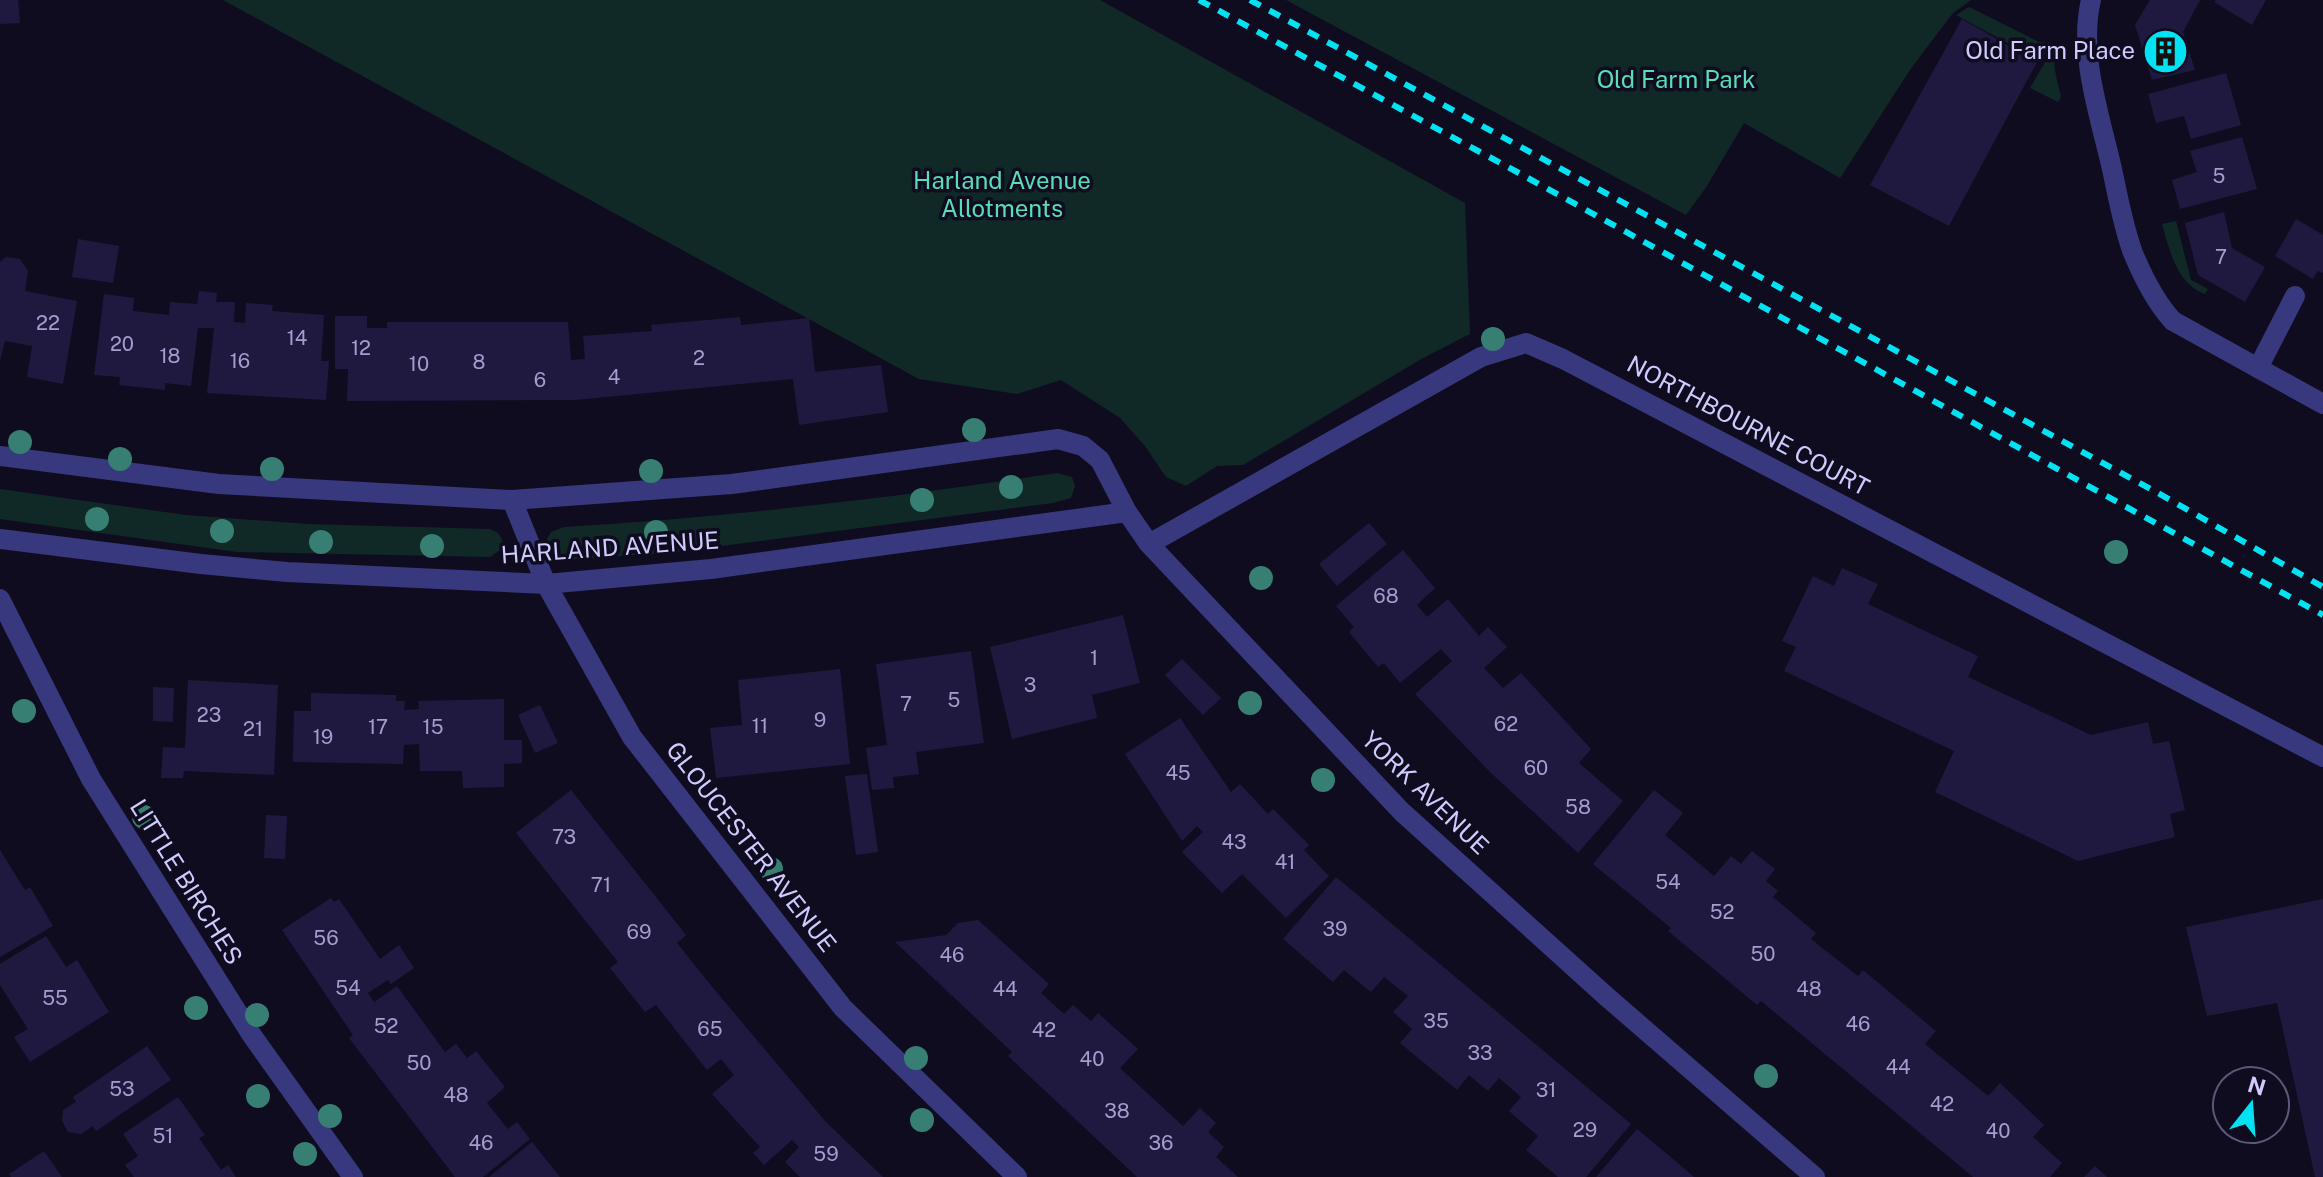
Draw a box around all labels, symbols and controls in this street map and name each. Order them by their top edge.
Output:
building icon: Old Farm Place [2142,27,2190,75]
place label: Old Farm Place [1965,36,2135,64]
park label: Old Farm Park [1597,65,1755,93]
house number: 5 [2213,164,2225,188]
park label: Harland Avenue Allotments [913,166,1091,222]
house number: 7 [2215,245,2227,269]
house number: 22 [36,311,60,335]
house number: 14 [287,326,307,350]
house number: 20 [110,332,134,356]
house number: 12 [351,336,371,360]
house number: 18 [159,344,181,368]
house number: 2 [693,346,705,370]
house number: 16 [230,349,250,373]
street label: NORTHBOURNE COURT [1623,349,1874,501]
house number: 8 [473,350,485,374]
house number: 10 [409,352,429,376]
house number: 4 [608,365,620,389]
house number: 6 [534,368,546,392]
street label: HARLAND AVENUE [500,525,720,569]
house number: 68 [1373,584,1399,608]
house number: 1 [1090,646,1098,670]
house number: 3 [1024,673,1036,697]
house number: 5 [948,688,960,712]
house number: 7 [900,692,912,716]
house number: 23 [197,703,221,727]
house number: 9 [814,708,826,732]
house number: 62 [1494,712,1518,736]
house number: 11 [752,714,768,738]
house number: 17 [368,715,388,739]
house number: 15 [423,715,443,739]
house number: 21 [243,717,263,741]
house number: 19 [313,725,333,749]
street label: YORK AVENUE [1357,725,1495,860]
street label: GLOUCESTER AVENUE [661,736,842,957]
house number: 60 [1524,756,1548,780]
house number: 45 [1165,761,1191,785]
street label: LITTLE BIRCHES [125,794,249,969]
house number: 58 [1565,795,1591,819]
house number: 73 [552,825,576,849]
house number: 43 [1221,830,1247,854]
house number: 41 [1275,850,1295,874]
house number: 54 [1655,870,1681,894]
house number: 71 [591,873,611,897]
house number: 52 [1710,900,1734,924]
house number: 39 [1323,917,1347,941]
house number: 69 [627,920,651,944]
house number: 56 [313,926,339,950]
house number: 50 [1750,942,1776,966]
house number: 46 [939,943,965,967]
house number: 54 [335,976,361,1000]
house number: 44 [992,977,1018,1001]
house number: 48 [1796,977,1822,1001]
house number: 55 [42,986,68,1010]
house number: 35 [1423,1009,1449,1033]
house number: 46 [1845,1012,1871,1036]
house number: 52 [374,1014,398,1038]
house number: 65 [697,1017,723,1041]
house number: 42 [1032,1018,1056,1042]
house number: 33 [1467,1041,1493,1065]
house number: 40 [1080,1047,1104,1071]
house number: 50 [406,1051,432,1075]
house number: 44 [1885,1055,1911,1079]
north arrow [2211,1065,2291,1145]
text: N [2245,1071,2269,1101]
house number: 53 [109,1077,135,1101]
house number: 31 [1536,1078,1556,1102]
house number: 48 [443,1083,469,1107]
house number: 42 [1930,1092,1954,1116]
house number: 38 [1104,1099,1130,1123]
house number: 29 [1573,1118,1597,1142]
house number: 40 [1986,1119,2010,1143]
house number: 51 [153,1124,173,1148]
house number: 46 [468,1131,494,1155]
house number: 36 [1149,1131,1173,1155]
house number: 59 [813,1142,839,1166]

